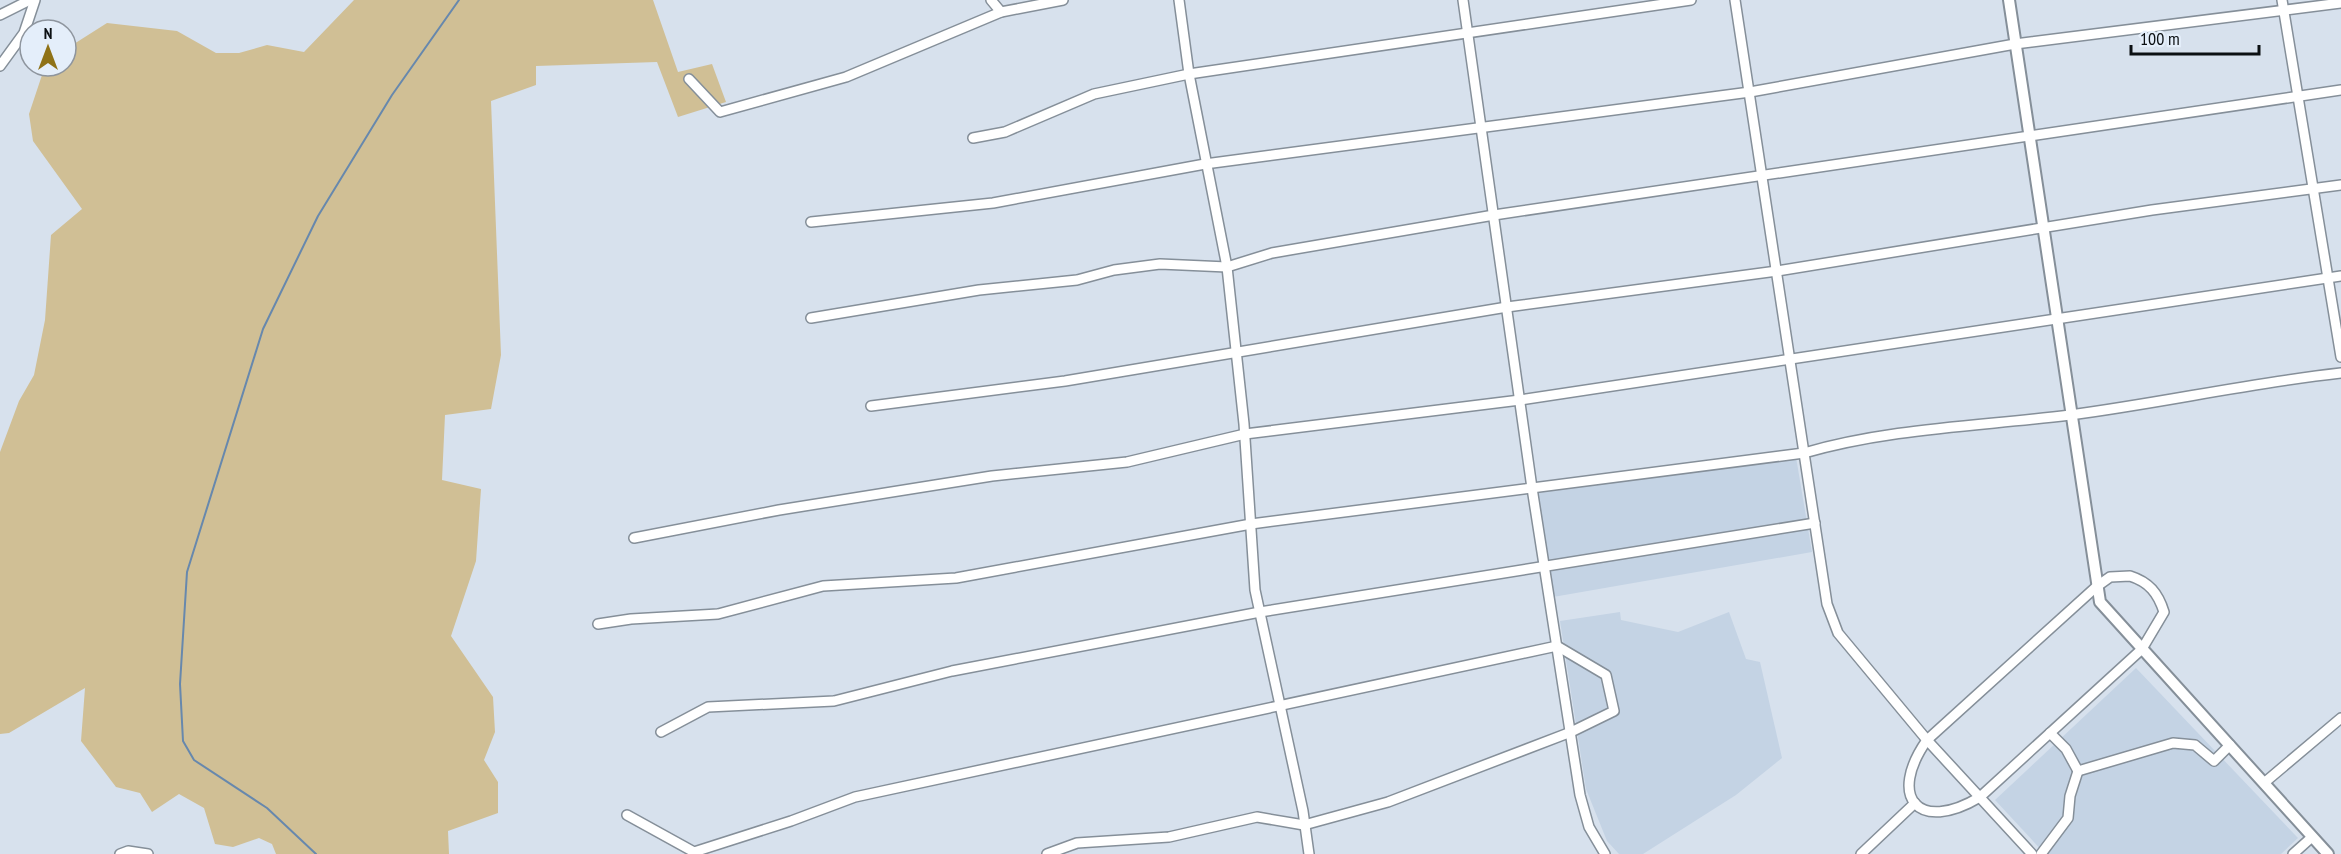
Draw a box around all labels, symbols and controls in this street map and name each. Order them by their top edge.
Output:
north arrow [18,18,78,78]
scale bar [2131,18,2258,56]
text: N [44,23,52,43]
text: 100 m [2140,27,2180,50]

